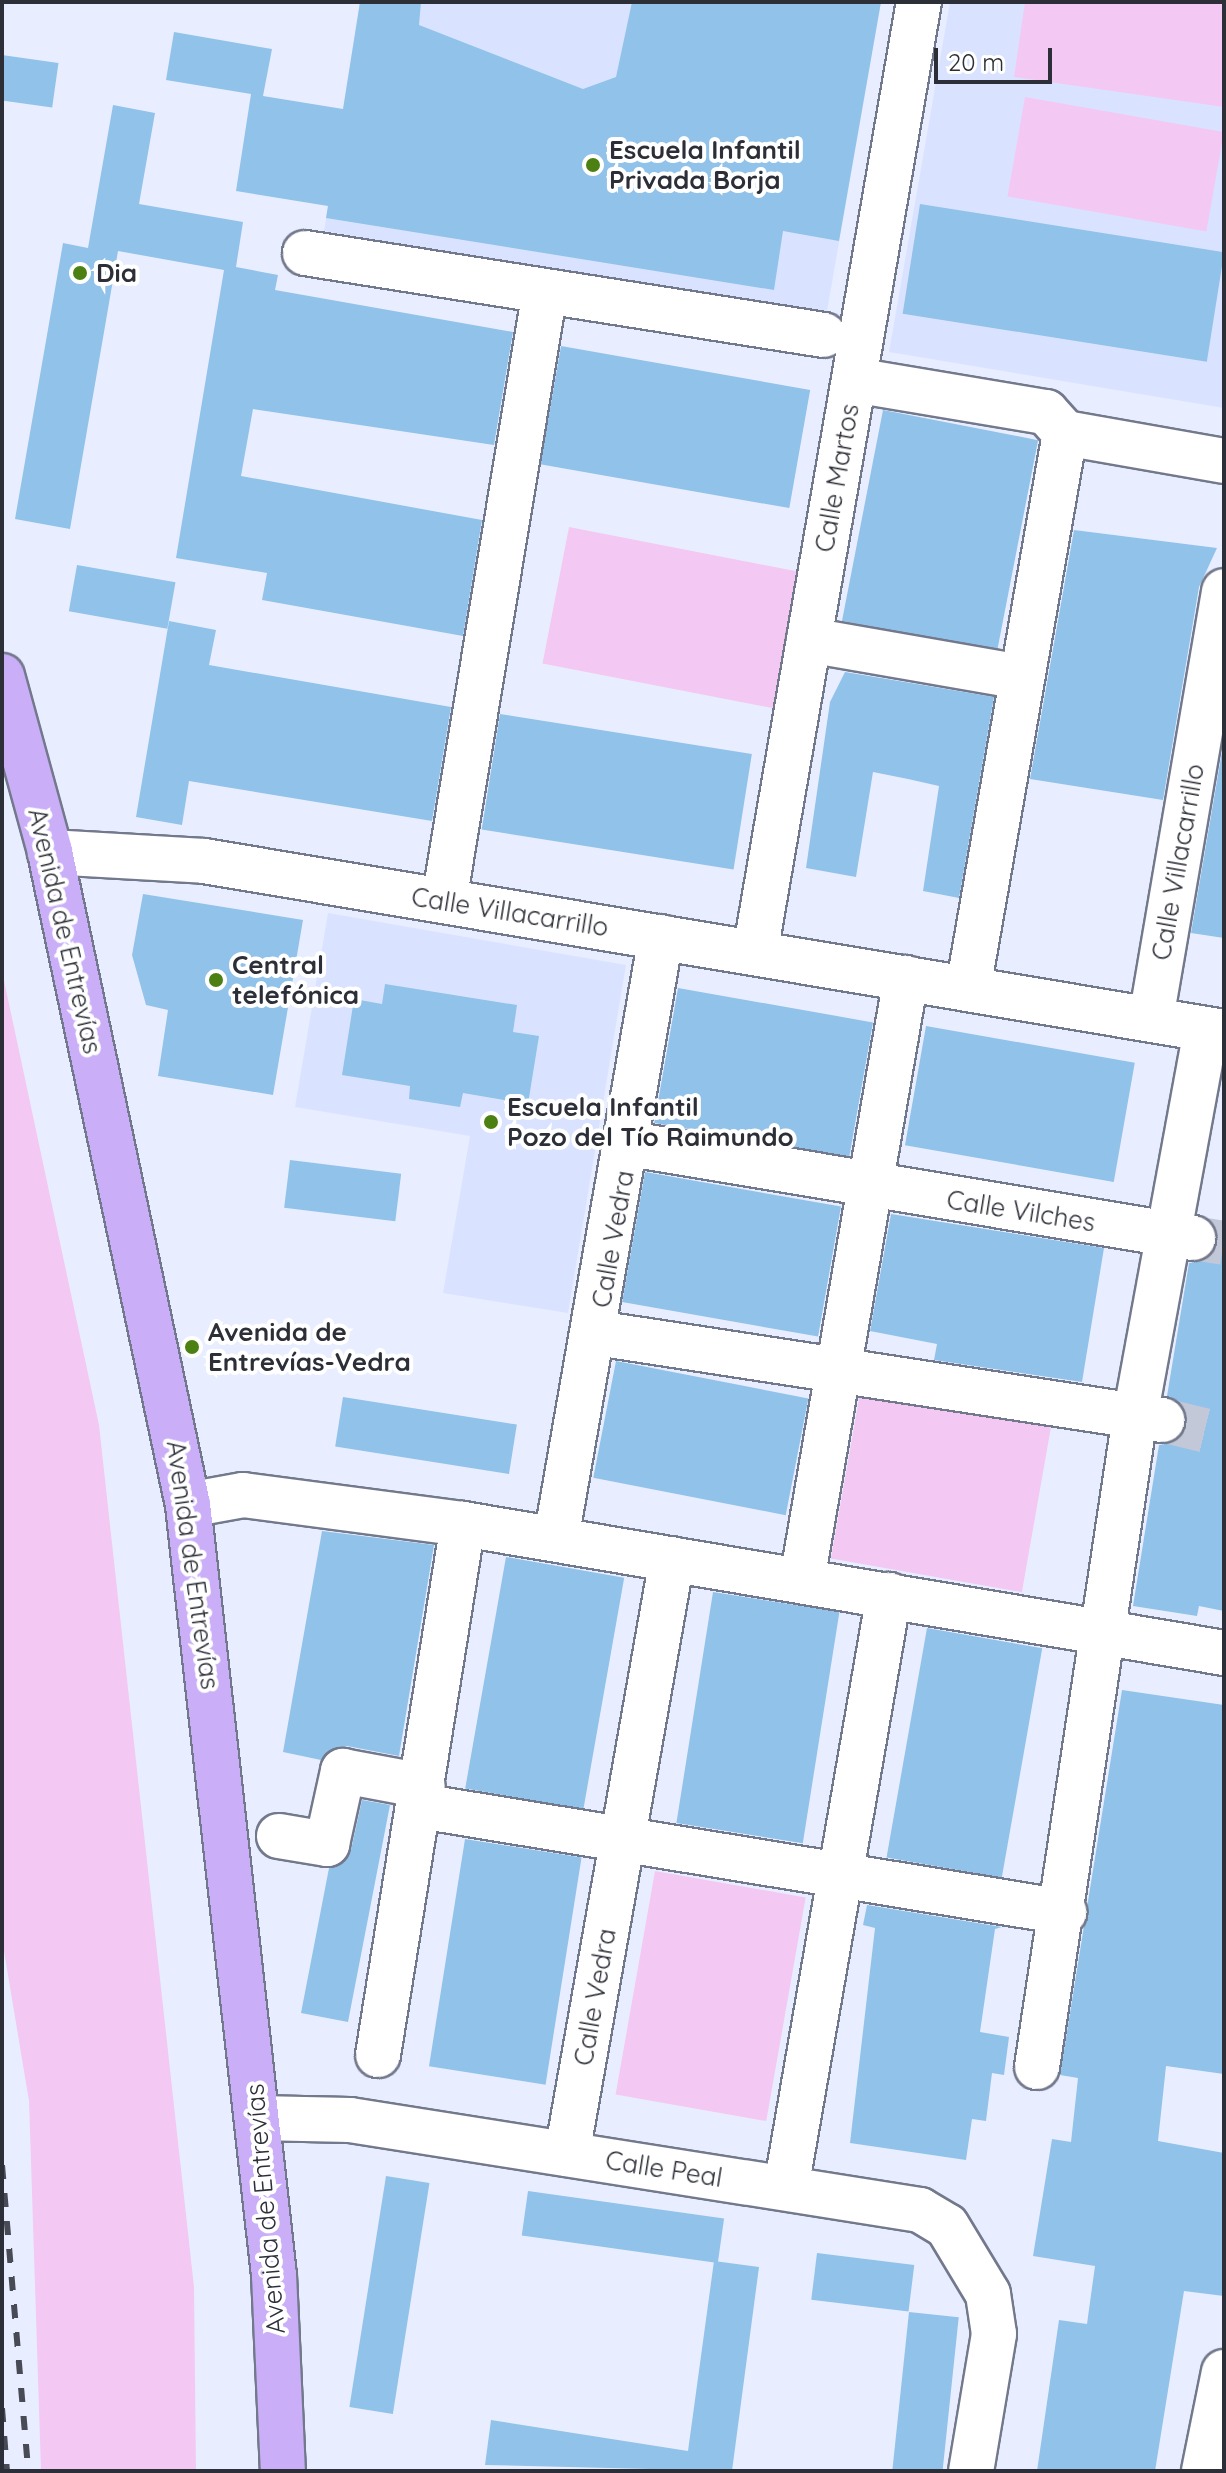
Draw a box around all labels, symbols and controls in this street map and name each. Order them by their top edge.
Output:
scale bar [938,32,1056,82]
text: 20 m [948,47,1004,77]
place label: Escuela Infantil Privada Borja [609,134,801,196]
marker: Escuela Infantil Privada Borja [584,156,602,174]
place label: Dia [96,257,137,289]
marker: Dia [71,264,89,282]
street label: Calle Martos [809,401,865,555]
street label: Calle Villacarrillo [1145,761,1211,963]
street label: Avenida de Entrevías [22,805,108,1057]
street label: Calle Villacarrillo [409,881,611,943]
place label: Central telefónica [232,949,359,1010]
marker: Central telefónica [207,971,225,989]
place label: Escuela Infantil Pozo del Tío Raimundo [507,1091,794,1152]
marker: Escuela Infantil Pozo del Tío Raimundo [482,1113,500,1131]
street label: Calle Vedra [586,1168,640,1310]
street label: Calle Vilches [945,1184,1097,1238]
place label: Avenida de Entrevías-Vedra [208,1316,411,1378]
marker: Avenida de Entrevías-Vedra [183,1338,201,1356]
street label: Avenida de Entrevías [160,1439,226,1691]
street label: Calle Vedra [568,1926,622,2068]
street label: Avenida de Entrevías [239,2083,291,2335]
street label: Calle Peal [603,2144,725,2194]

